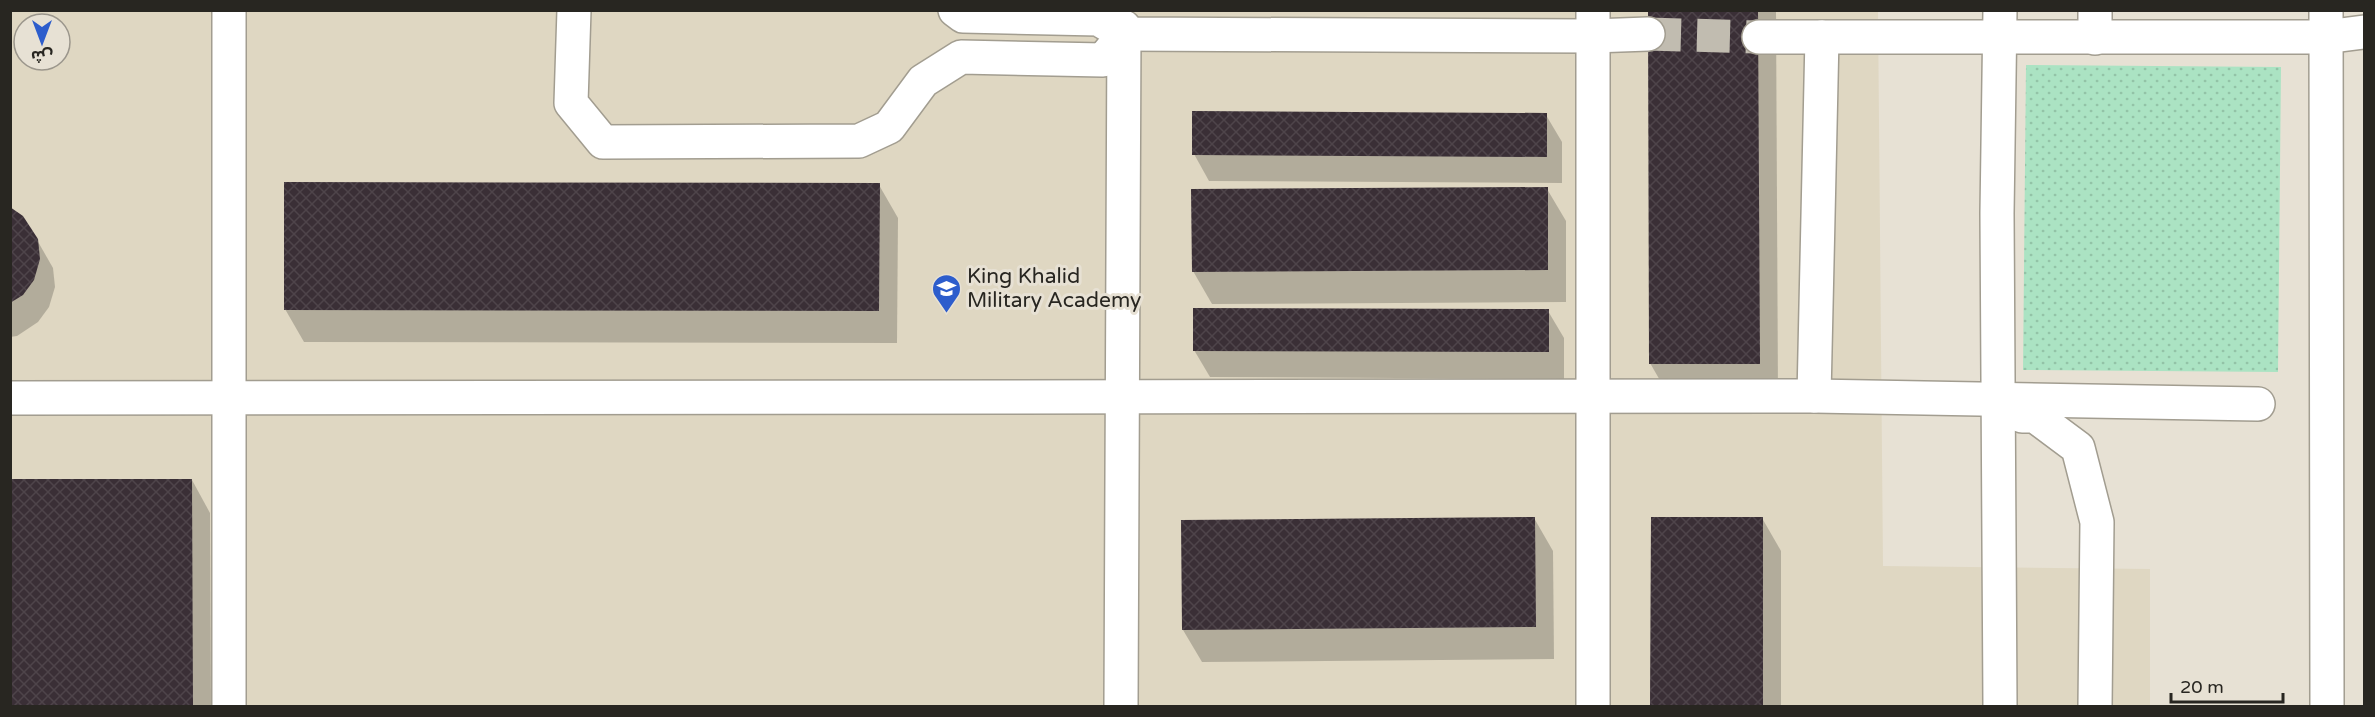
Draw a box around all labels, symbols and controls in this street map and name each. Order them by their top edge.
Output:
north arrow [12,12,72,72]
text: ش [31,46,53,66]
place label: King Khalid Military Academy [967,264,1141,313]
school or university icon: King Khalid Military Academy [930,272,962,314]
scale bar [2171,666,2284,704]
text: 20 m [2180,676,2224,698]

